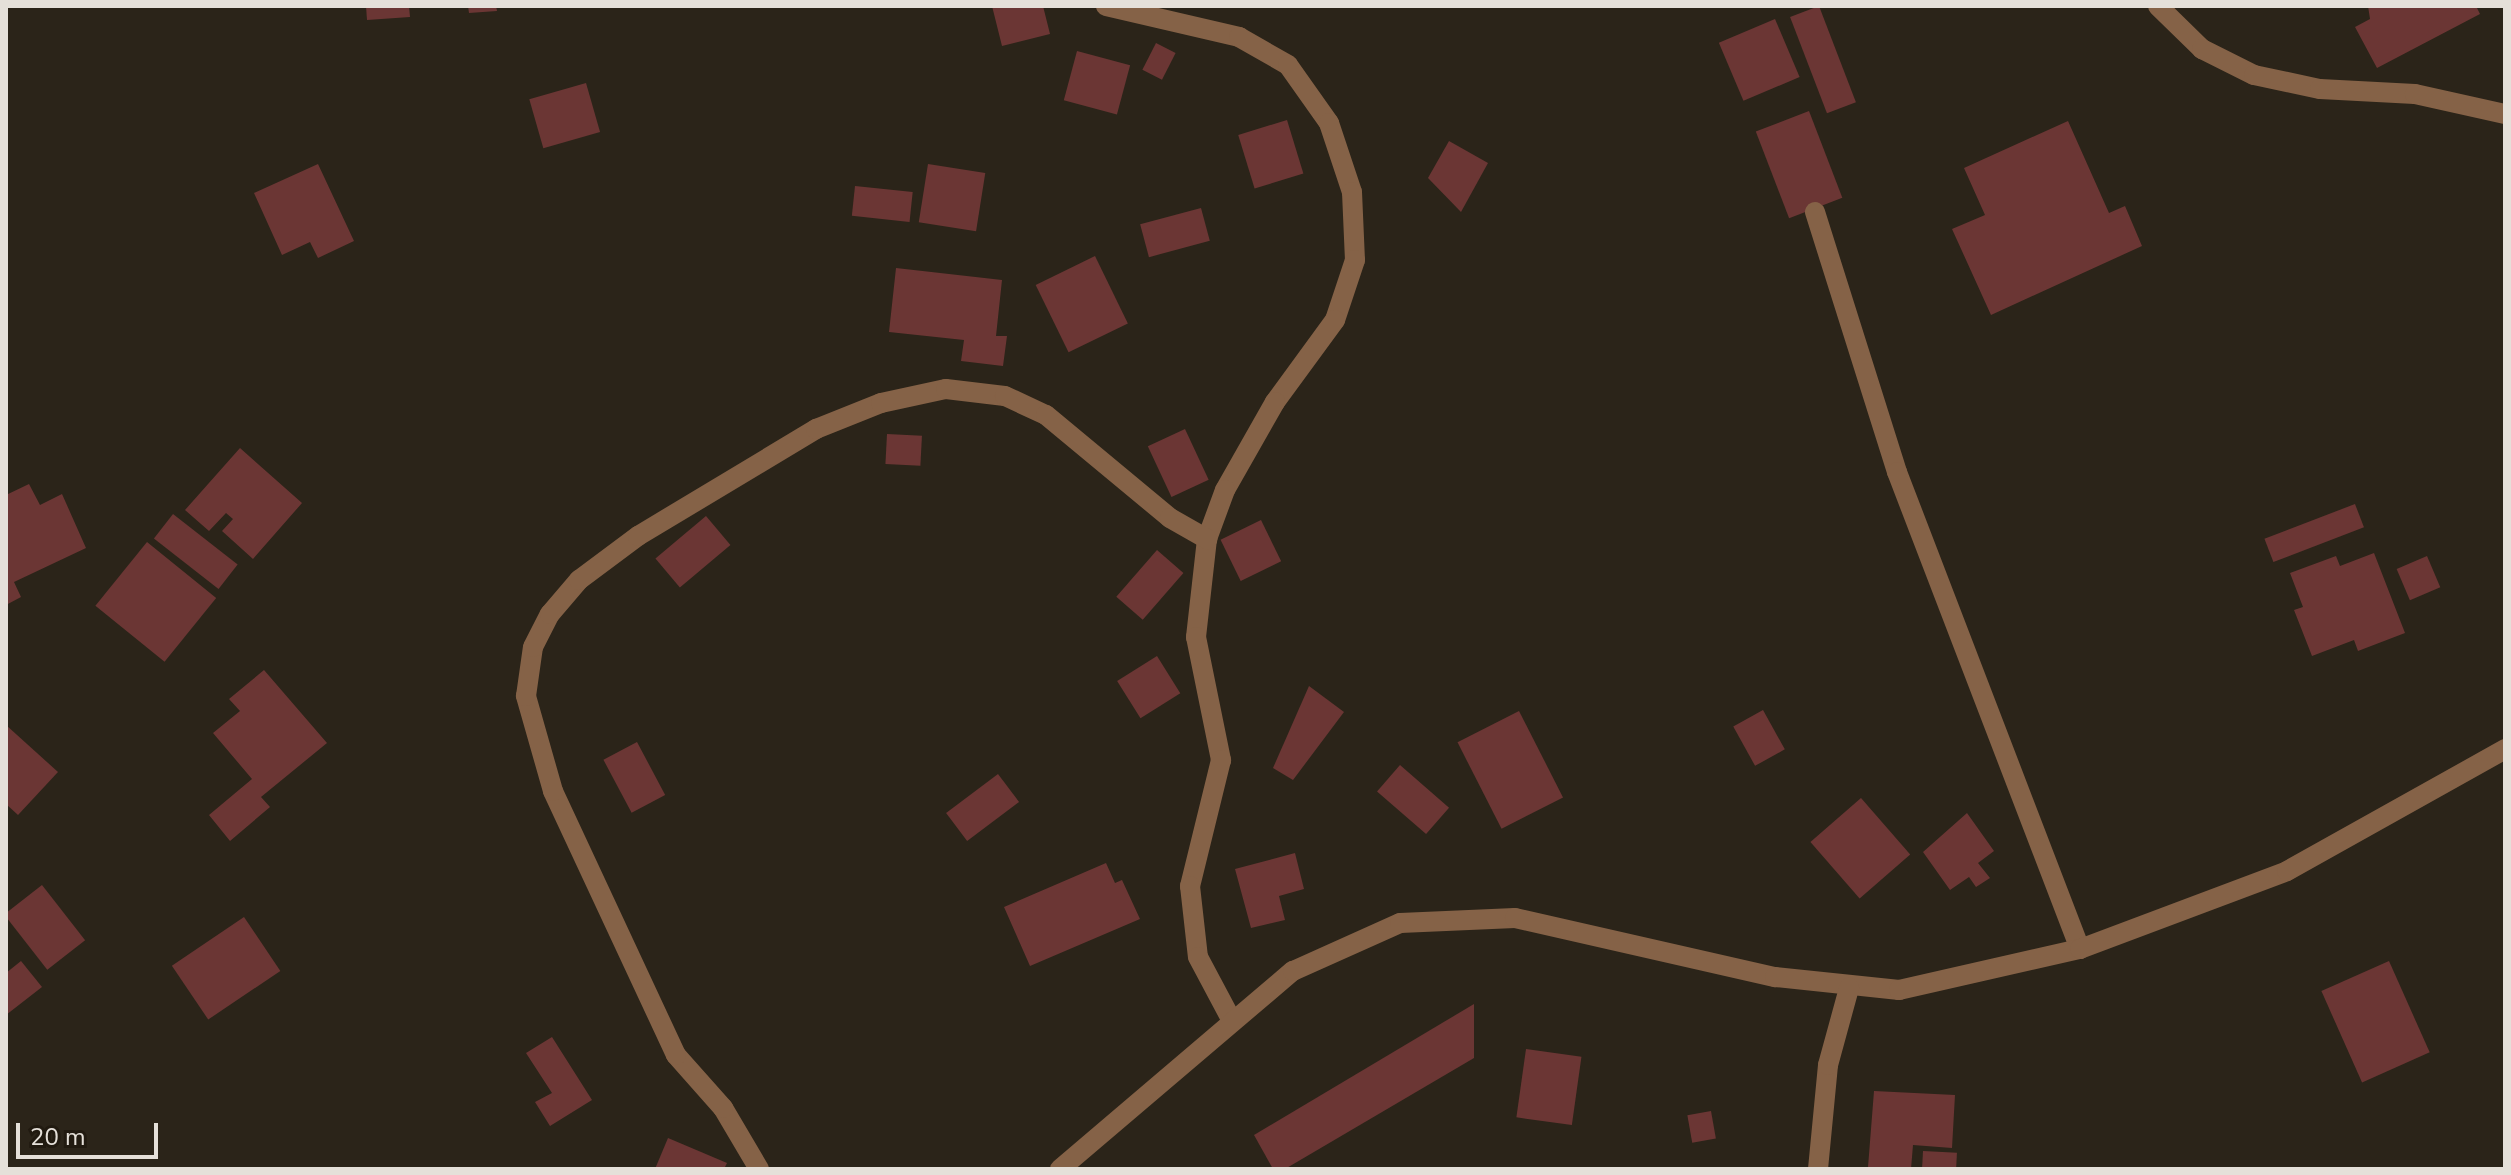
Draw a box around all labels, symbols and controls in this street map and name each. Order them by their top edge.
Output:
scale bar [20,1107,162,1157]
text: 20 m [30,1121,86,1153]

